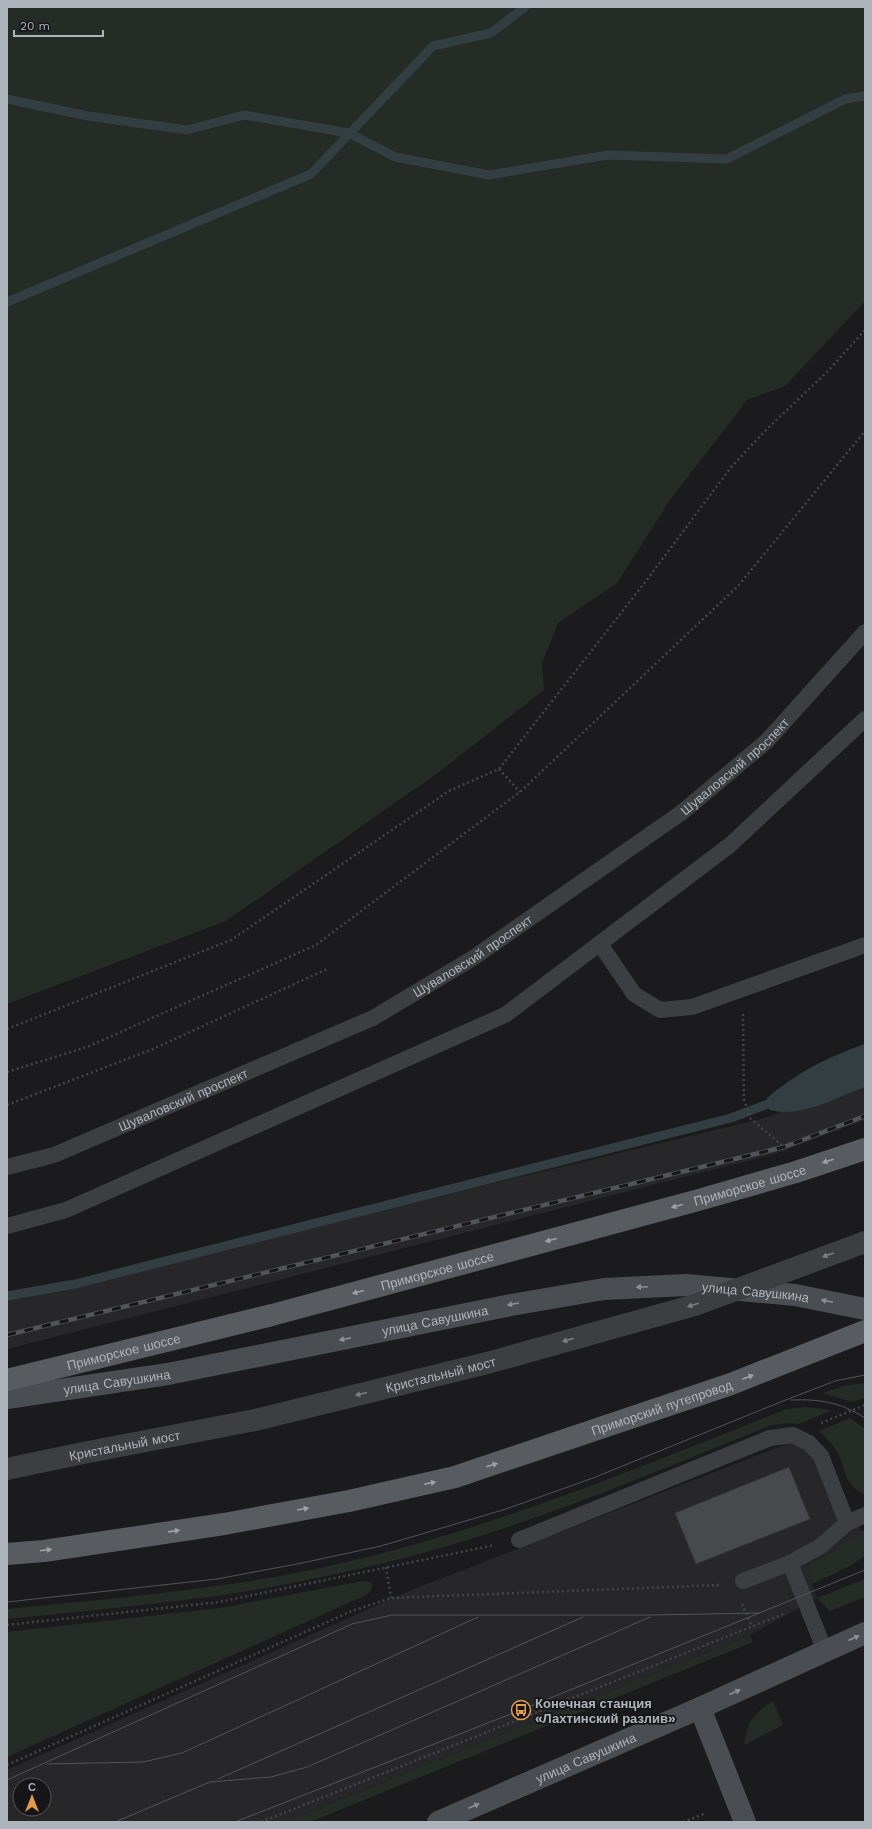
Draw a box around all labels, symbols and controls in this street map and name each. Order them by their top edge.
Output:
scale bar [14,12,103,38]
text: 20 m [20,19,50,33]
street label: Шуваловский проспект [678,715,792,818]
street label: Шуваловский проспект [410,912,535,1000]
street label: Шуваловский проспект [116,1066,250,1134]
one-way arrow [822,1158,834,1164]
street label: Приморское шоссе [692,1162,808,1209]
one-way arrow [670,1203,682,1209]
one-way arrow [545,1237,557,1243]
street label: Приморское шоссе [379,1249,496,1293]
one-way arrow [822,1253,834,1259]
street label: улица Савушкина [701,1279,811,1306]
one-way arrow [636,1284,648,1291]
one-way arrow [352,1289,364,1295]
one-way arrow [821,1298,833,1304]
one-way arrow [507,1302,519,1308]
one-way arrow [687,1302,699,1308]
street label: улица Савушкина [381,1303,490,1339]
street label: Приморское шоссе [65,1331,182,1373]
one-way arrow [339,1337,351,1343]
one-way arrow [562,1337,574,1343]
street label: Кристальный мост [384,1354,498,1396]
street label: улица Савушкина [62,1367,172,1398]
one-way arrow [742,1374,754,1380]
street label: Приморский путепровод [589,1377,735,1439]
one-way arrow [355,1391,367,1397]
street label: Кристальный мост [68,1428,182,1464]
one-way arrow [487,1462,499,1468]
one-way arrow [424,1479,436,1485]
one-way arrow [296,1506,309,1512]
one-way arrow [168,1528,180,1534]
one-way arrow [40,1547,52,1553]
one-way arrow [848,1635,859,1641]
one-way arrow [730,1689,742,1695]
place label: Конечная станция «Лахтинский разлив» [535,1696,676,1726]
bus stop icon: Конечная станция «Лахтинский разлив» [510,1699,532,1721]
street label: улица Савушкина [533,1730,639,1787]
north arrow [12,1777,52,1817]
text: С [28,1781,36,1794]
one-way arrow [468,1803,480,1809]

